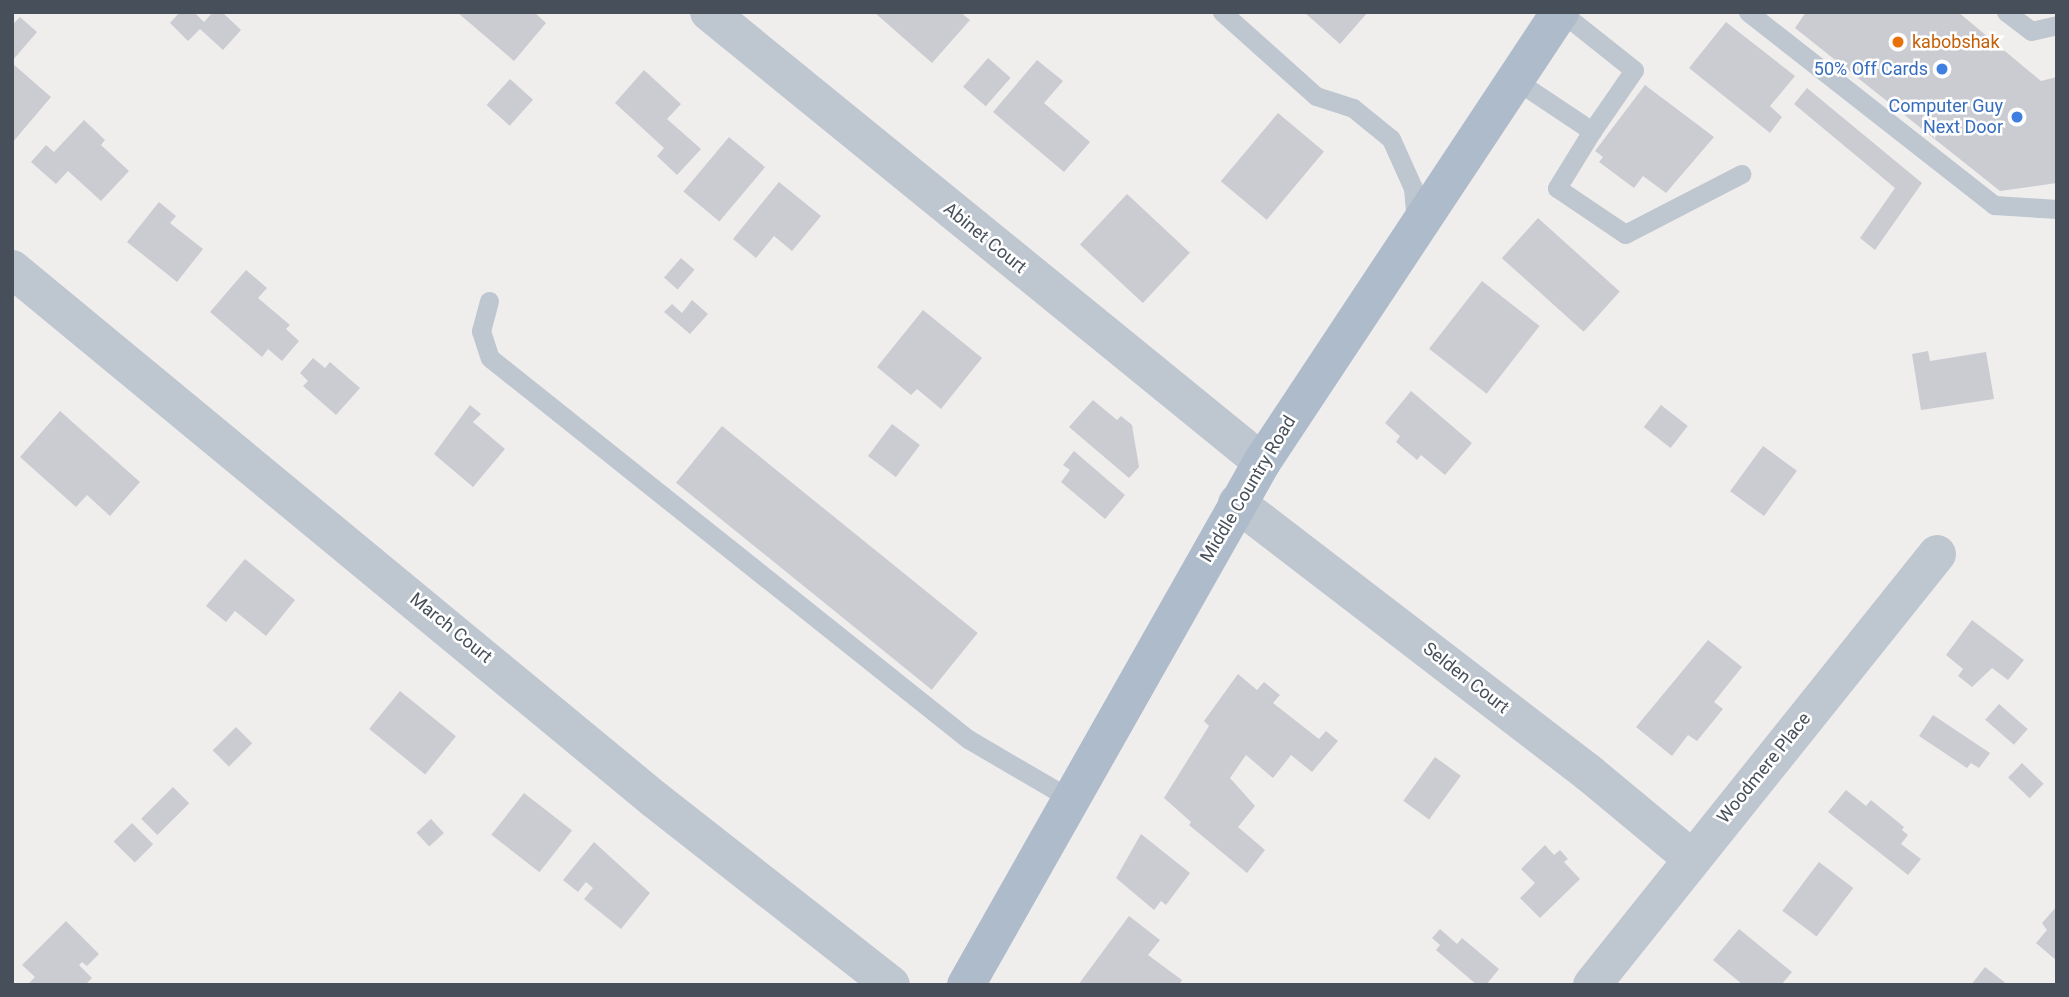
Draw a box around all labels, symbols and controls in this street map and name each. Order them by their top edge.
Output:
place label: kabobshak [1912,31,2000,53]
marker: kabobshak [1890,34,1906,50]
place label: 50% Off Cards [1814,58,1928,80]
marker: 50% Off Cards [1934,61,1950,77]
place label: Computer Guy Next Door [1889,96,2003,138]
marker: Computer Guy Next Door [2009,109,2025,125]
street label: Abinet Court [939,198,1031,278]
street label: Middle Country Road [1196,412,1300,566]
street label: March Court [406,588,496,668]
street label: Selden Court [1419,638,1513,718]
street label: Woodmere Place [1713,708,1815,828]

